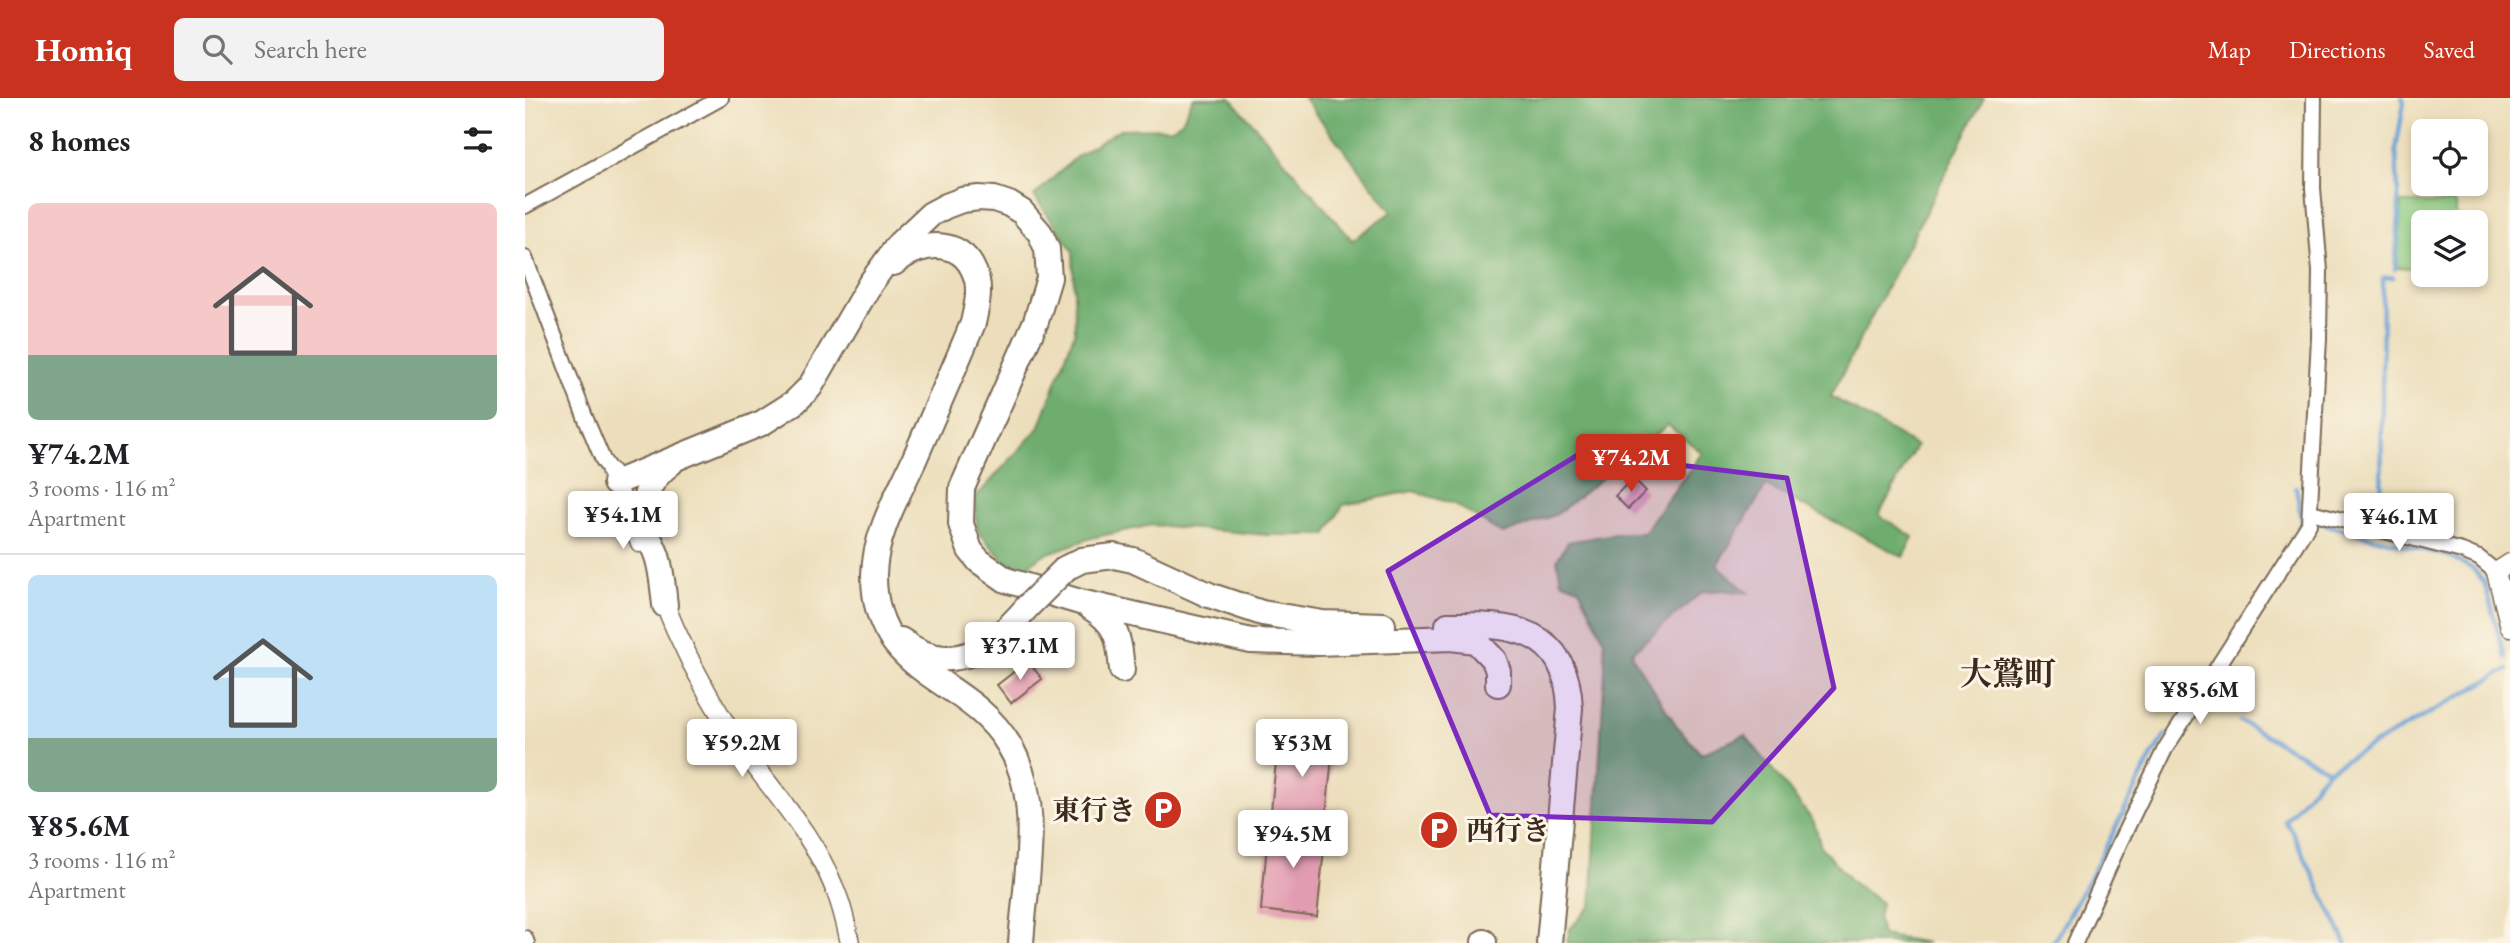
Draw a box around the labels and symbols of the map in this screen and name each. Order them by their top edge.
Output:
pin: ¥74.2M [1574,434,1688,494]
pin: ¥54.1M [566,491,680,551]
pin: ¥46.1M [2342,494,2456,553]
pin: ¥37.1M [963,622,1077,682]
district label: 大鷲町 [1960,653,2056,695]
pin: ¥85.6M [2143,666,2257,726]
pin: ¥59.2M [685,720,799,779]
pin: ¥53M [1261,720,1343,779]
parking icon: 東行き [1142,789,1184,831]
place label: 東行き [1052,792,1136,828]
parking icon: 西行き [1418,809,1460,851]
pin: ¥94.5M [1236,810,1350,870]
place label: 西行き [1466,812,1550,848]

